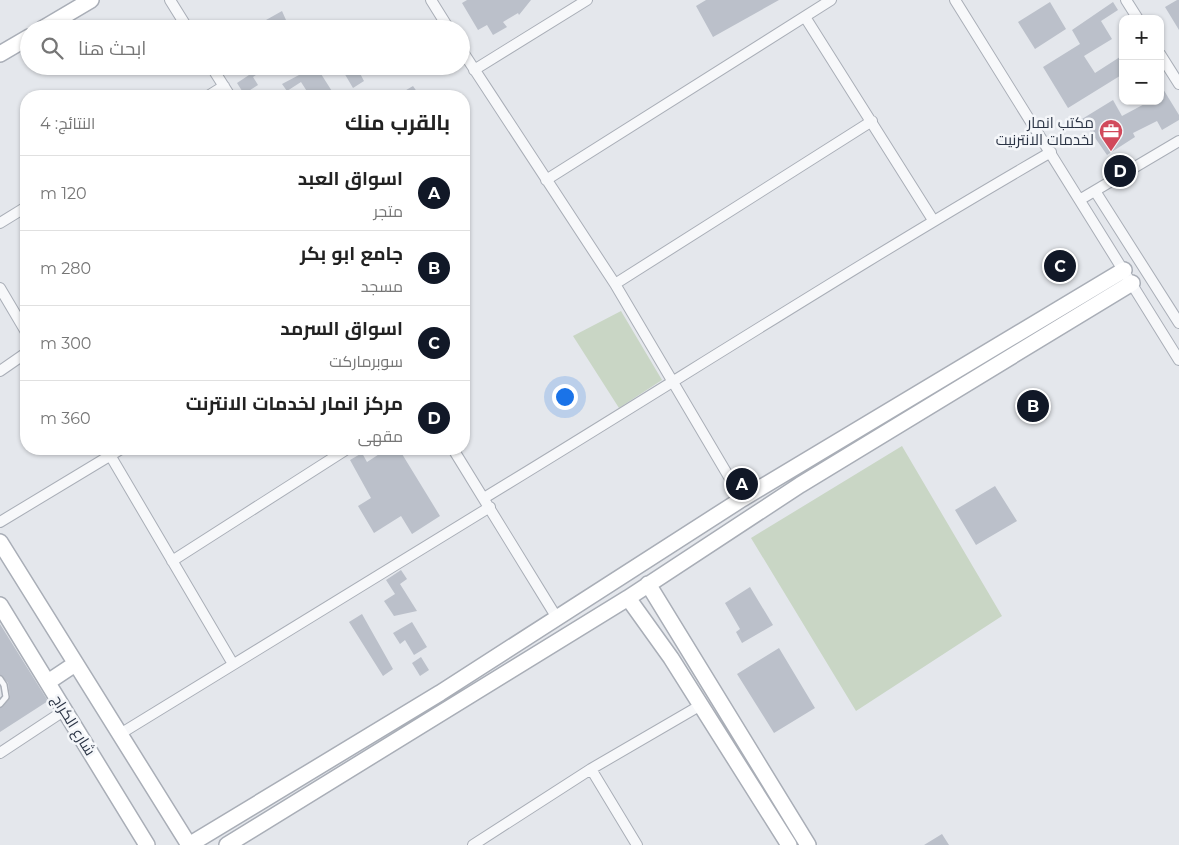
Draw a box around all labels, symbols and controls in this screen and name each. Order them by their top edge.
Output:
map controls [1119,15,1164,105]
button: + [1119,15,1164,60]
search box [20,20,470,75]
icon: search [38,34,66,62]
text: ابحث هنا [78,37,146,60]
button: − [1119,60,1164,105]
text: بالقرب منك [345,110,450,135]
place label: مكتب انمار لخدمات الانترنيت [996,113,1094,149]
text: النتائج: 4 [40,114,95,133]
office icon: مكتب انمار لخدمات الانترنيت [1098,118,1124,152]
pin: D [1104,152,1136,190]
text: اسواق العبد [298,167,403,190]
text: 120 m [40,184,87,203]
text: A [428,184,440,203]
text: متجر [374,202,403,221]
text: جامع ابو بكر [300,242,403,265]
pin: C [1044,247,1076,285]
text: 280 m [40,259,91,278]
text: B [428,259,440,278]
text: مسجد [361,277,403,296]
text: اسواق السرمد [280,317,403,340]
text: 300 m [40,334,91,353]
text: C [428,334,440,353]
text: سوبرماركت [329,352,403,371]
your location [552,384,578,410]
pin: B [1017,387,1049,425]
text: مركز انمار لخدمات الانترنت [186,392,403,415]
text: 360 m [40,409,91,428]
text: D [427,409,441,428]
text: مقهى [358,427,403,446]
pin: A [726,465,758,503]
street label: شارع الكراج [46,691,100,760]

